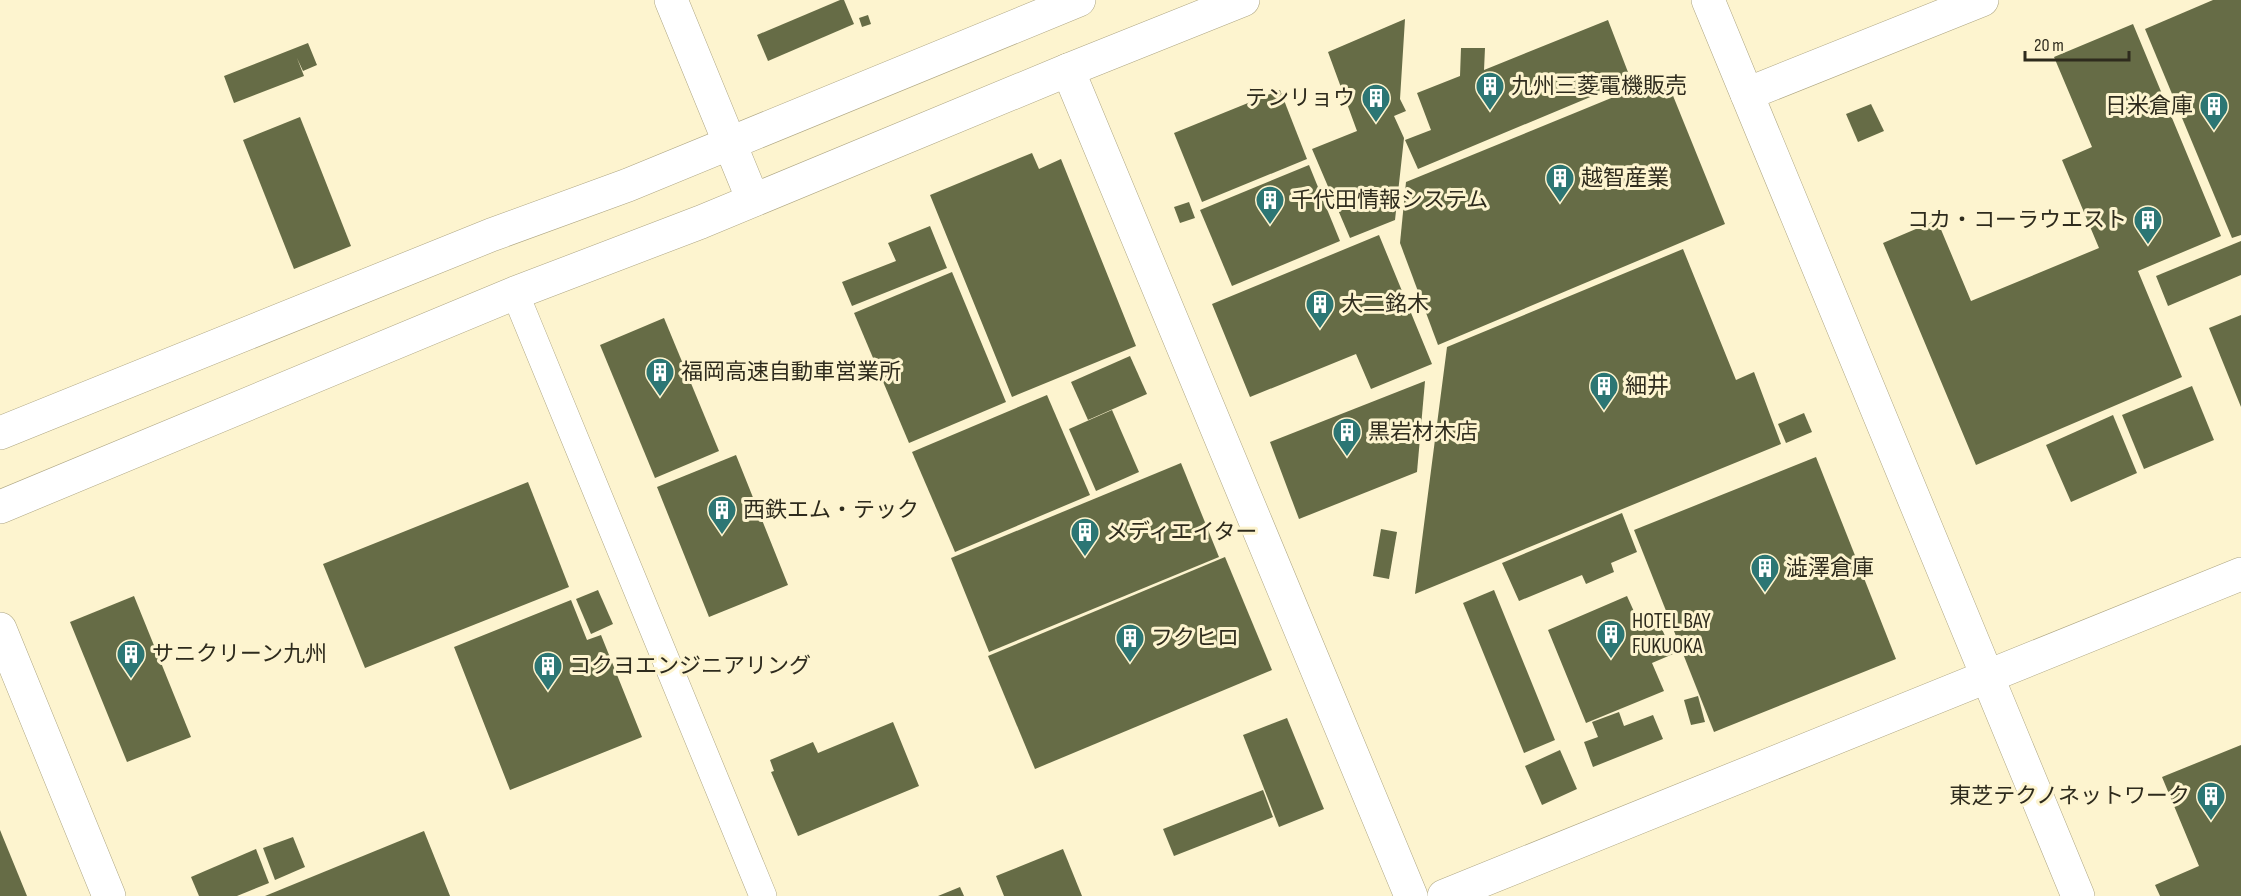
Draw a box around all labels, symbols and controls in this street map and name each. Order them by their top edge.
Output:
scale bar [2025,24,2128,62]
text: 20 m [2034,35,2064,56]
building icon: 九州三菱電機販売 [1474,70,1506,112]
place label: 九州三菱電機販売 [1511,73,1687,100]
building icon: テンリョウ [1360,82,1392,124]
place label: テンリョウ [1245,85,1355,112]
building icon: 日米倉庫 [2198,90,2230,132]
place label: 日米倉庫 [2105,93,2193,120]
building icon: 越智産業 [1544,162,1576,204]
place label: 越智産業 [1581,165,1669,192]
building icon: 千代田情報システム [1254,184,1286,226]
place label: 千代田情報システム [1291,187,1488,214]
building icon: コカ・コーラウエスト [2132,204,2164,246]
place label: コカ・コーラウエスト [1907,207,2127,234]
building icon: 大二銘木 [1304,288,1336,330]
place label: 大二銘木 [1341,291,1429,318]
building icon: 福岡高速自動車営業所 [644,356,676,398]
place label: 福岡高速自動車営業所 [681,359,901,386]
building icon: 細井 [1588,370,1620,412]
place label: 細井 [1625,373,1669,400]
building icon: 黒岩材木店 [1331,416,1363,458]
place label: 黒岩材木店 [1368,419,1478,446]
building icon: 西鉄エム・テック [706,494,738,536]
place label: 西鉄エム・テック [743,497,919,524]
building icon: メディエイター [1069,516,1101,558]
place label: メディエイター [1106,519,1258,546]
building icon: 澁澤倉庫 [1749,552,1781,594]
place label: 澁澤倉庫 [1786,555,1874,582]
place label: HOTEL BAY FUKUOKA [1632,608,1711,660]
building icon: HOTEL BAY FUKUOKA [1595,618,1627,660]
building icon: フクヒロ [1114,622,1146,664]
place label: フクヒロ [1151,625,1239,652]
building icon: サニクリーン九州 [115,638,147,680]
place label: サニクリーン九州 [152,641,327,668]
building icon: コクヨエンジニアリング [532,650,564,692]
place label: コクヨエンジニアリング [569,653,811,680]
building icon: 東芝テクノネットワーク [2195,780,2227,822]
place label: 東芝テクノネットワーク [1949,783,2190,810]

